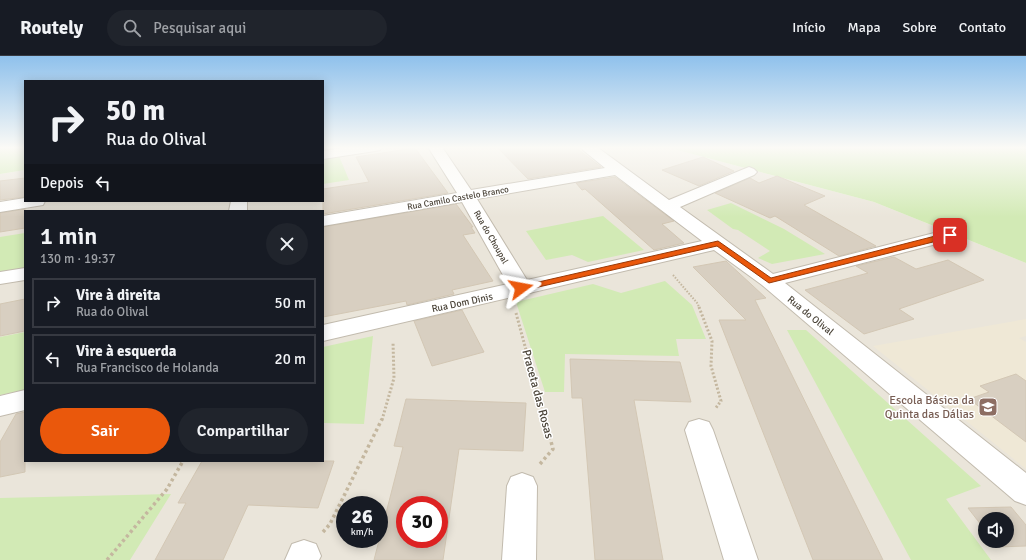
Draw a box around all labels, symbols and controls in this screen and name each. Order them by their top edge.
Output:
search box [107,10,387,46]
text: Routely [20,16,83,40]
icon: search [121,17,143,39]
text: Pesquisar aqui [153,19,246,37]
text: Início [792,19,826,36]
text: Mapa [848,19,880,36]
text: Sobre [902,19,937,36]
text: Contato [959,19,1006,36]
text: 50 m [106,94,165,128]
icon: right [40,96,92,148]
text: Rua do Olival [106,128,207,150]
icon: left [92,172,114,194]
text: Depois [40,174,84,192]
street label: Rua Camilo Castelo Branco [406,184,510,213]
street label: Rua do Choupal [471,209,511,266]
pin [933,218,967,252]
text: 1 min [40,221,97,251]
button: close [266,223,308,265]
icon: arrive [939,224,961,246]
text: 130 m · 19:37 [40,251,116,267]
position arrow [500,267,542,309]
text: Vire à direita [76,286,160,304]
street label: Rua Dom Dinis [431,291,494,315]
icon: right [42,292,64,314]
text: 50 m [275,294,306,312]
street label: Rua do Olival [785,294,836,338]
text: Rua do Olival [76,304,149,320]
text: Vire à esquerda [76,342,176,360]
icon: left [42,348,64,370]
street label: Praceta das Rosas [518,348,557,440]
text: 20 m [275,350,306,368]
text: Rua Francisco de Holanda [76,360,219,376]
place label: Escola Básica da Quinta das Dálias [885,393,974,422]
school or university icon: Escola Básica da Quinta das Dálias [977,396,999,418]
button: Sair [40,408,170,454]
button: Compartilhar [178,408,308,454]
speed limit sign: 30 [396,496,448,548]
text: 26 [351,504,373,529]
map controls [978,512,1014,548]
button: sound [978,512,1014,548]
text: km/h [351,526,373,538]

